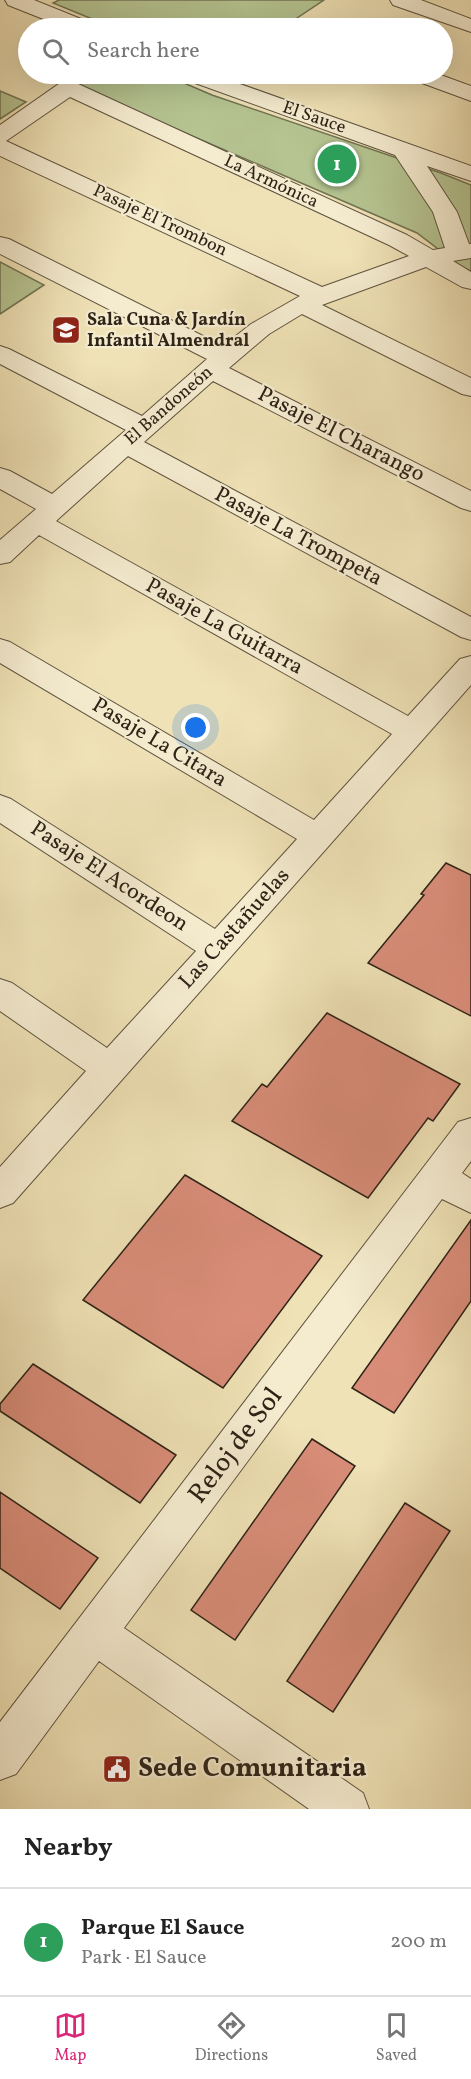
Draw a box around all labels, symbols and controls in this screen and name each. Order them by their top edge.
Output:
search box [18,18,453,84]
icon: search [39,35,72,68]
text: Search here [87,36,200,67]
street label: El Sauce [279,96,349,140]
pin: 1 [318,142,356,186]
street label: La Armónica [220,149,322,215]
street label: Pasaje El Trombon [89,179,231,263]
place label: Sala Cuna & Jardín Infantil Almendral [87,308,249,354]
school or university icon: Sala Cuna & Jardín Infantil Almendral [50,314,82,346]
street label: El Bandoneón [119,360,219,452]
street label: Pasaje El Charango [252,379,430,491]
street label: Pasaje La Trompeta [208,480,388,594]
street label: Pasaje La Guitarra [140,571,309,683]
street label: Pasaje La Citara [86,690,232,796]
your location [181,713,210,742]
street label: Pasaje El Acordeon [24,814,194,940]
street label: Las Castañuelas [172,862,298,996]
street label: Reloj de Sol [180,1380,292,1512]
place label: Sede Comunitaria [138,1750,367,1788]
public building icon: Sede Comunitaria [101,1753,133,1785]
text: Nearby [24,1830,113,1866]
text: Parque El Sauce [81,1913,244,1944]
text: 1 [39,1928,48,1956]
text: 200 m [390,1928,447,1956]
text: Park · El Sauce [81,1944,206,1972]
tab: Map [54,2009,87,2067]
tab: Directions [195,2009,268,2067]
tab: Saved [376,2009,417,2067]

